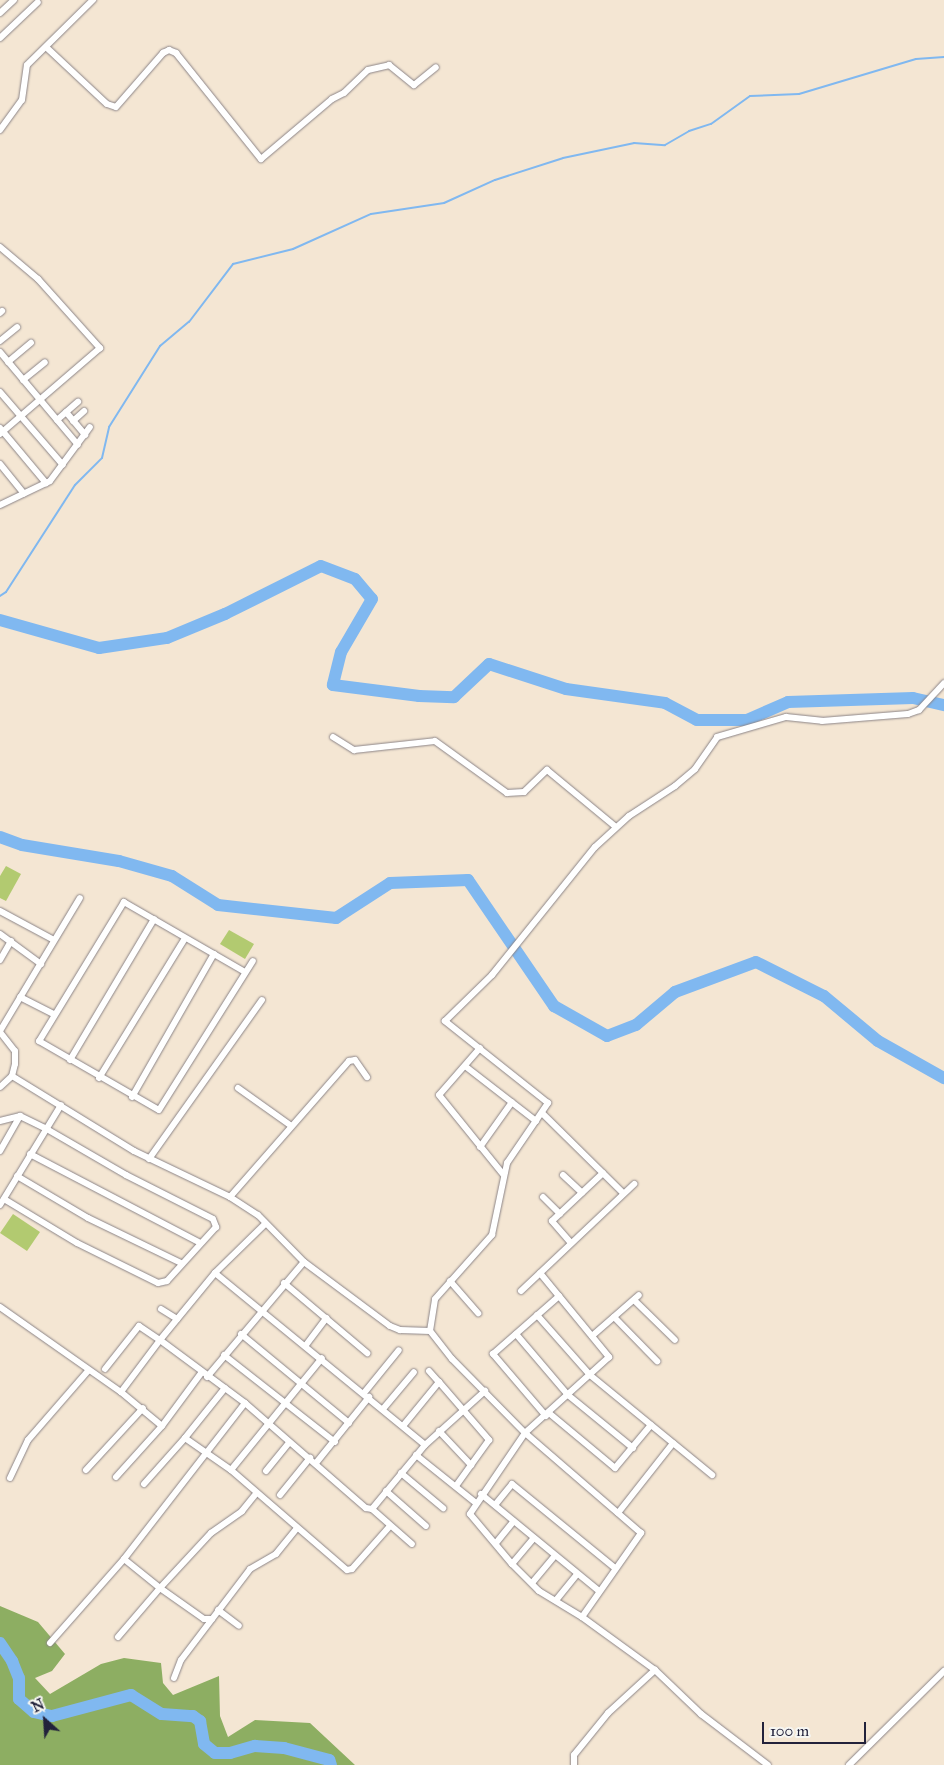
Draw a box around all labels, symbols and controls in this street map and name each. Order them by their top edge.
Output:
north arrow [20,1695,70,1745]
text: N [29,1696,47,1716]
scale bar [764,1712,868,1744]
text: 100 m [770,1722,809,1740]

